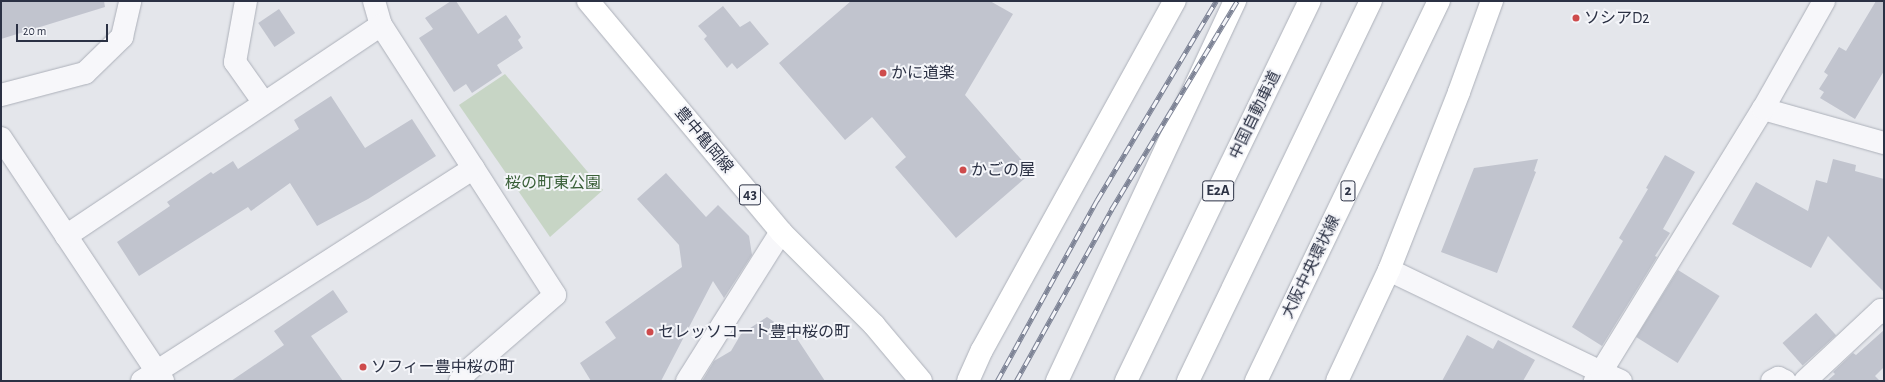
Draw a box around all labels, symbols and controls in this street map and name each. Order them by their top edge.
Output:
place label: ソシアD2 [1584,8,1650,28]
marker: ソシアD2 [1571,13,1581,23]
scale bar [18,16,110,42]
text: 20 m [23,25,46,37]
place label: かに道楽 [891,63,955,83]
marker: かに道楽 [878,68,888,78]
street label: 中国自動車道 [1225,68,1285,162]
street label: 豊中亀岡線 [671,103,737,177]
place label: かごの屋 [971,160,1035,180]
marker: かごの屋 [958,165,968,175]
park label: 桜の町東公園 [505,173,601,193]
road number: E2A [1202,178,1234,204]
road number: 2 [1340,178,1356,204]
road number: 43 [738,182,762,208]
street label: 大阪中央環状線 [1278,212,1344,322]
place label: セレッソコート豊中桜の町 [658,322,850,342]
marker: セレッソコート豊中桜の町 [645,327,655,337]
place label: ソフィー豊中桜の町 [371,357,515,377]
marker: ソフィー豊中桜の町 [358,362,368,372]

